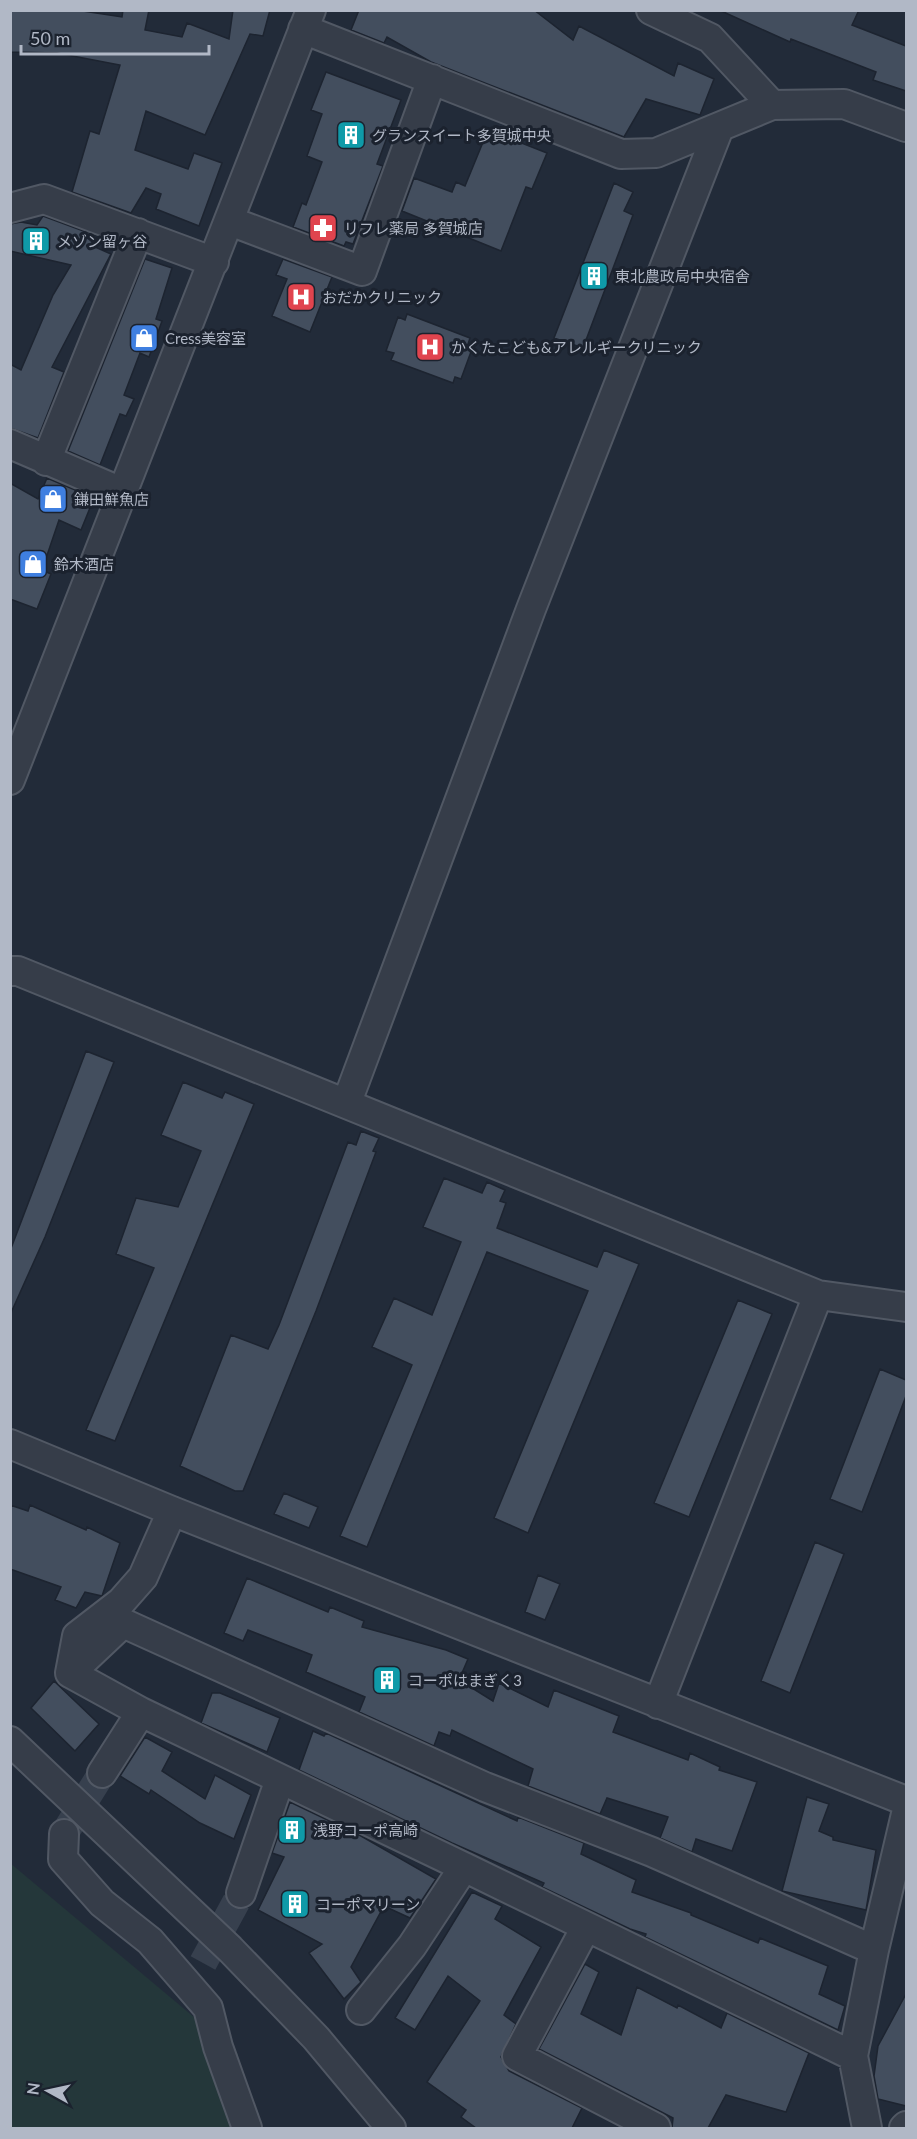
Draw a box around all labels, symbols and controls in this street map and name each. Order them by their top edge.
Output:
scale bar [21,18,208,56]
text: 50 m [30,27,70,49]
building icon: グランスイート多賀城中央 [335,119,367,151]
place label: グランスイート多賀城中央 [372,126,552,144]
pharmacy icon: リフレ薬局 多賀城店 [307,212,339,244]
place label: リフレ薬局 多賀城店 [344,219,483,237]
building icon: メゾン留ヶ谷 [20,225,52,257]
place label: メゾン留ヶ谷 [57,232,147,250]
building icon: 東北農政局中央宿舎 [578,260,610,292]
place label: 東北農政局中央宿舎 [615,267,750,285]
hospital icon: おだかクリニック [285,281,317,313]
place label: おだかクリニック [322,288,442,306]
shop icon: Cress美容室 [128,322,160,354]
place label: Cress美容室 [165,329,246,347]
hospital icon: かくたこども&アレルギークリニック [414,331,446,363]
place label: かくたこども&アレルギークリニック [451,338,702,356]
shop icon: 鎌田鮮魚店 [37,483,69,515]
place label: 鎌田鮮魚店 [74,490,149,508]
shop icon: 鈴木酒店 [17,548,49,580]
place label: 鈴木酒店 [54,555,114,573]
building icon: コーポはまぎく3 [371,1664,403,1696]
place label: コーポはまぎく3 [408,1671,522,1689]
building icon: 浅野コーポ高崎 [276,1814,308,1846]
place label: 浅野コーポ高崎 [313,1821,418,1839]
building icon: コーポマリーン [279,1888,311,1920]
place label: コーポマリーン [316,1895,420,1913]
north arrow [18,2061,78,2121]
text: N [22,2081,43,2096]

